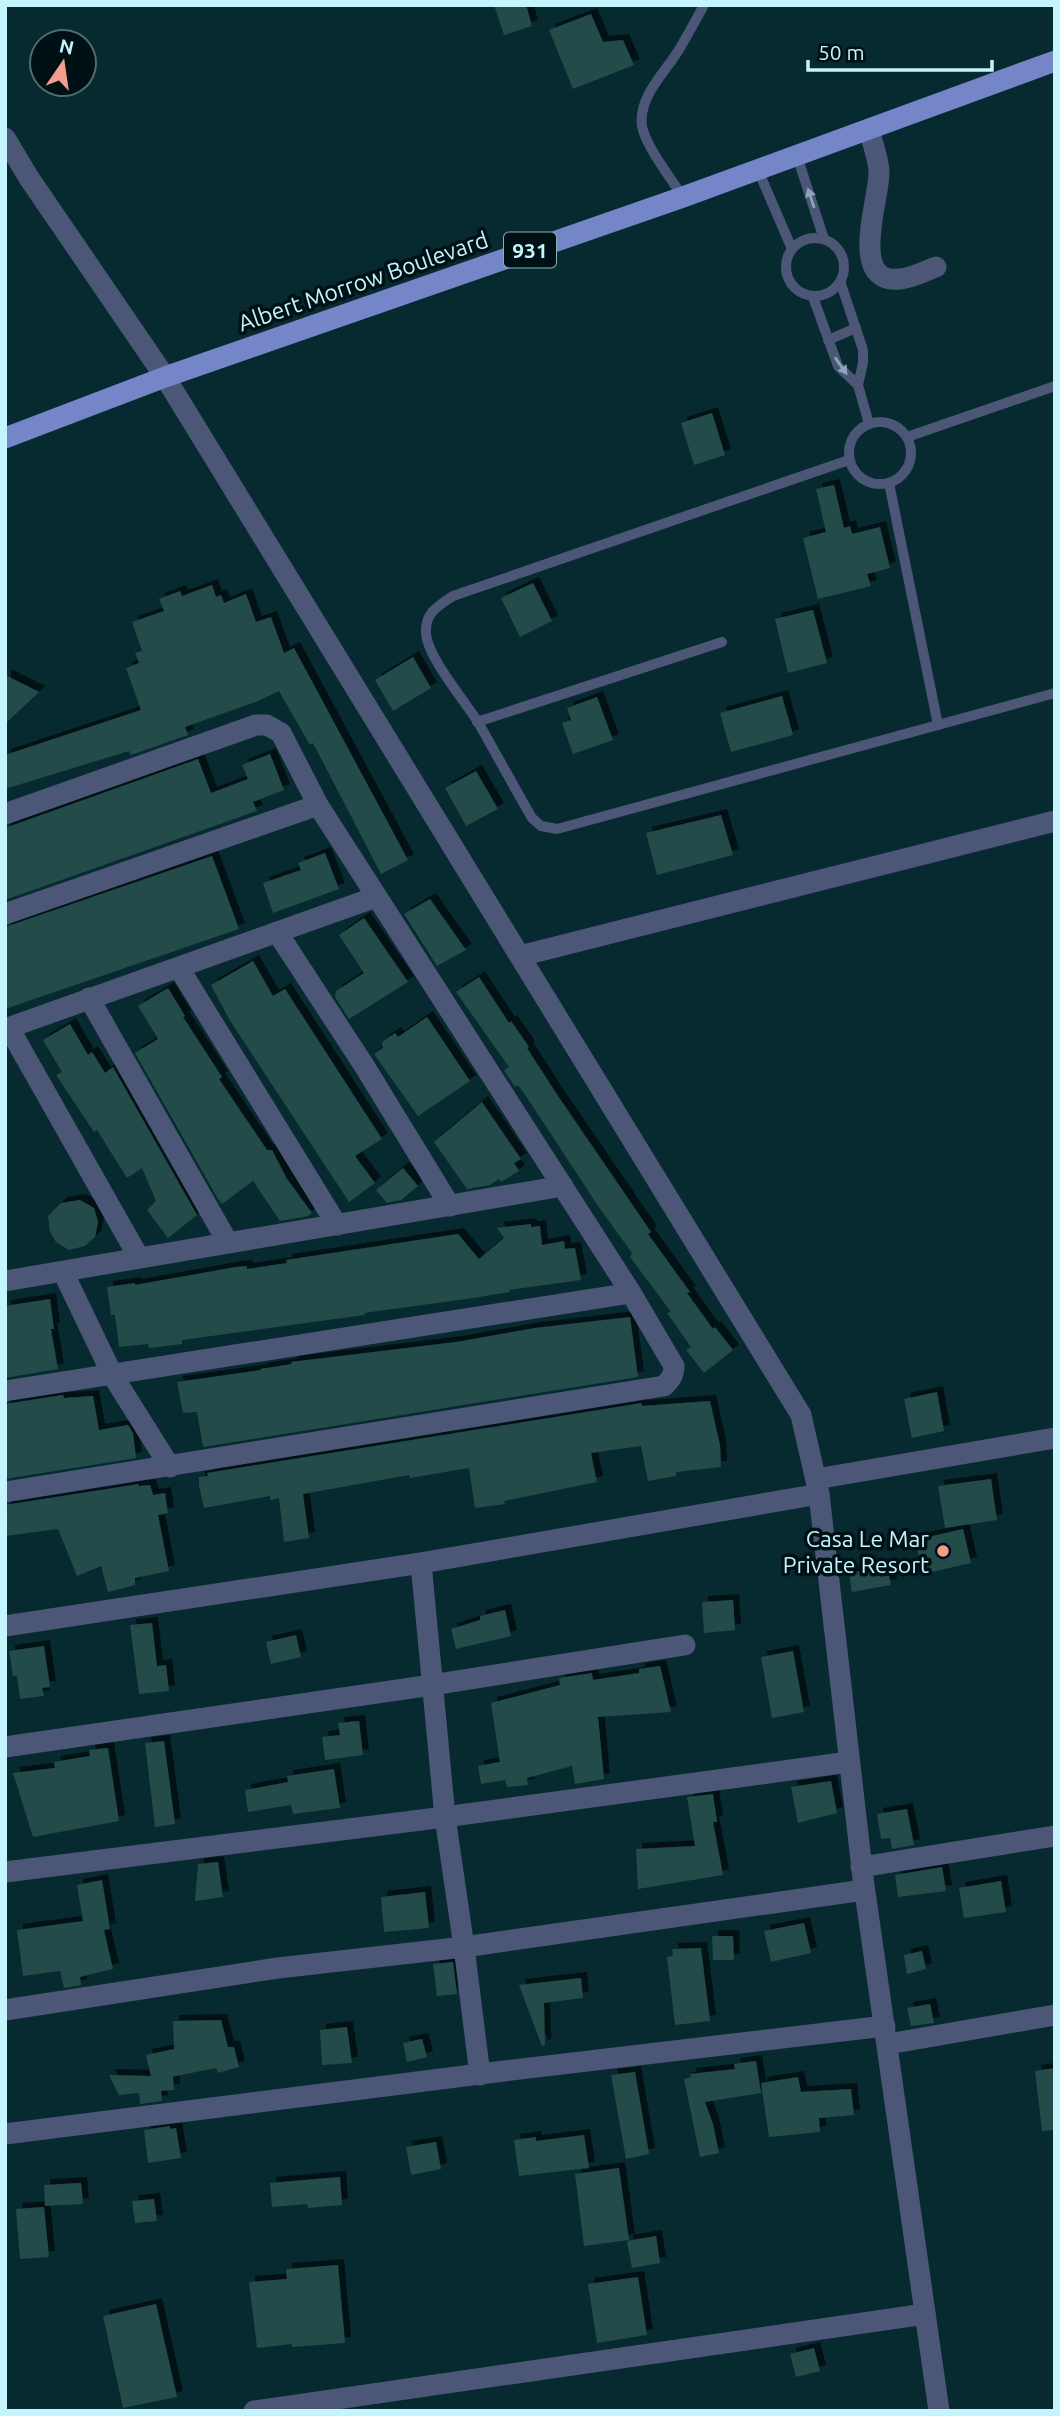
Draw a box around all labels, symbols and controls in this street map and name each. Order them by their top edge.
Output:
north arrow [28,28,98,98]
scale bar [808,28,992,72]
text: N [57,34,76,59]
text: 50 m [818,40,865,64]
one-way arrow [805,187,815,208]
street label: Albert Morrow Boulevard [235,226,491,336]
road number: 931 [504,232,556,268]
one-way arrow [834,356,848,375]
place label: Casa Le Mar Private Resort [783,1526,929,1577]
marker: Casa Le Mar Private Resort [935,1543,951,1559]

